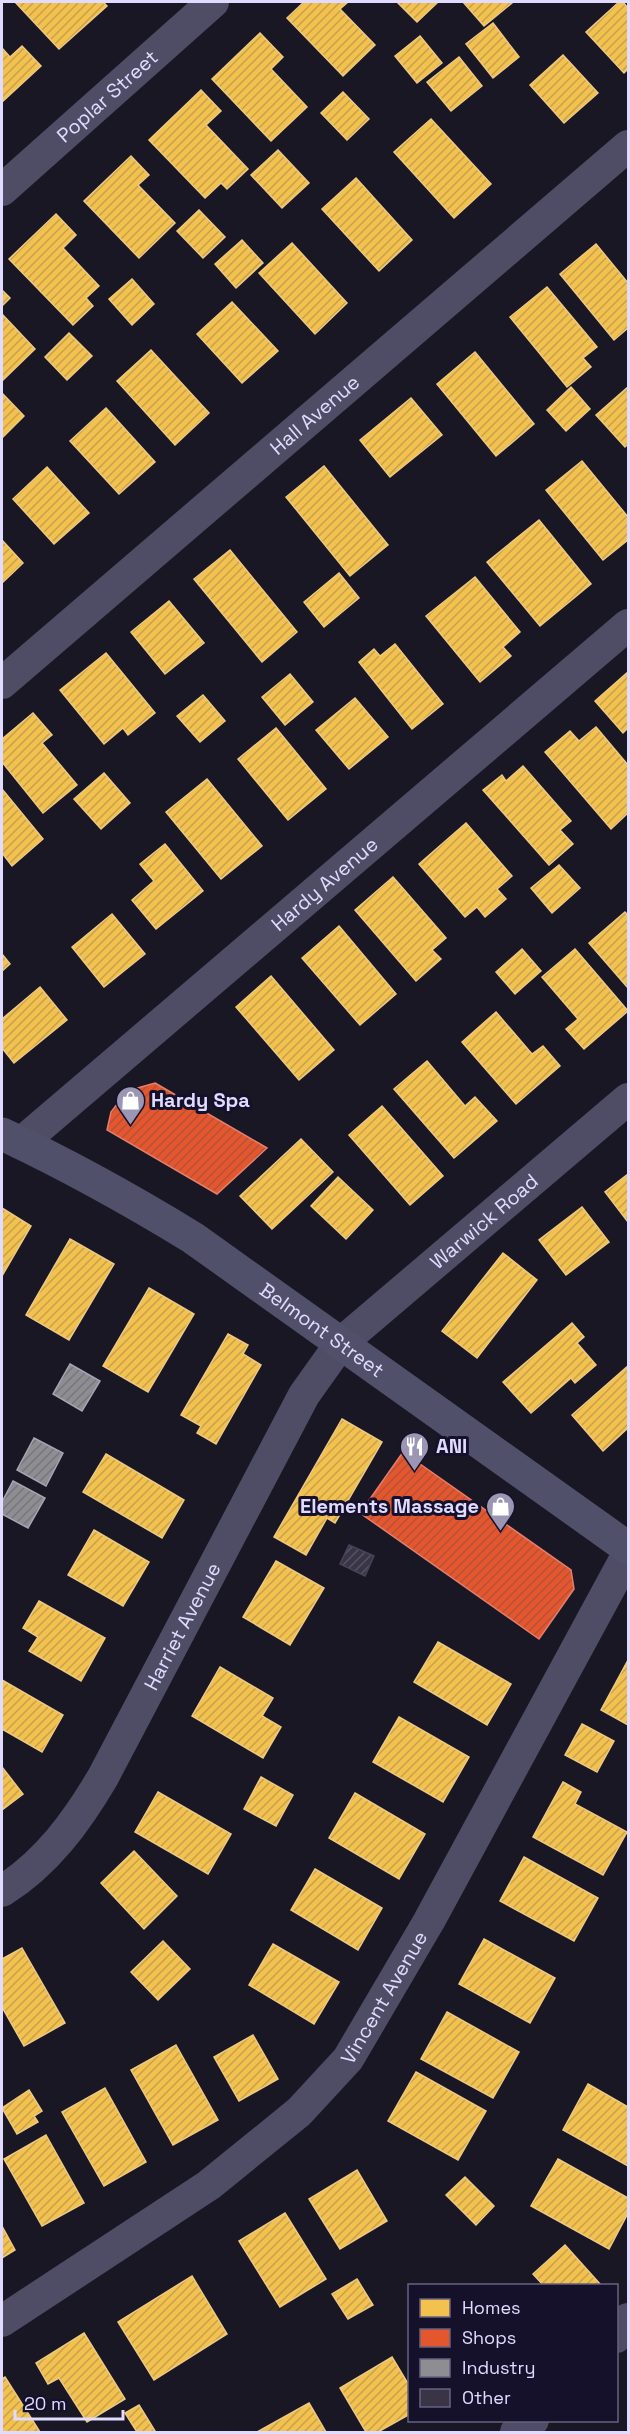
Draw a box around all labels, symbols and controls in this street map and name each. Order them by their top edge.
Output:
street label: Poplar Street [51,44,163,148]
street label: Hall Avenue [265,369,365,460]
street label: Hardy Avenue [266,831,383,937]
shop icon: Hardy Spa [114,1084,146,1126]
place label: Hardy Spa [151,1087,250,1113]
street label: Warwick Road [424,1168,544,1275]
street label: Belmont Street [255,1277,389,1383]
restaurant icon: ANI [399,1430,431,1472]
place label: ANI [436,1433,467,1459]
shop icon: Elements Massage [484,1490,516,1532]
place label: Elements Massage [300,1493,479,1519]
street label: Harriet Avenue [138,1558,227,1695]
street label: Vincent Avenue [335,1926,433,2069]
legend [408,2284,618,2422]
text: Homes [462,2296,521,2319]
text: Shops [462,2326,516,2349]
text: Industry [462,2356,535,2379]
scale bar [15,2383,123,2421]
text: Other [462,2386,511,2409]
text: 20 m [24,2392,67,2415]

